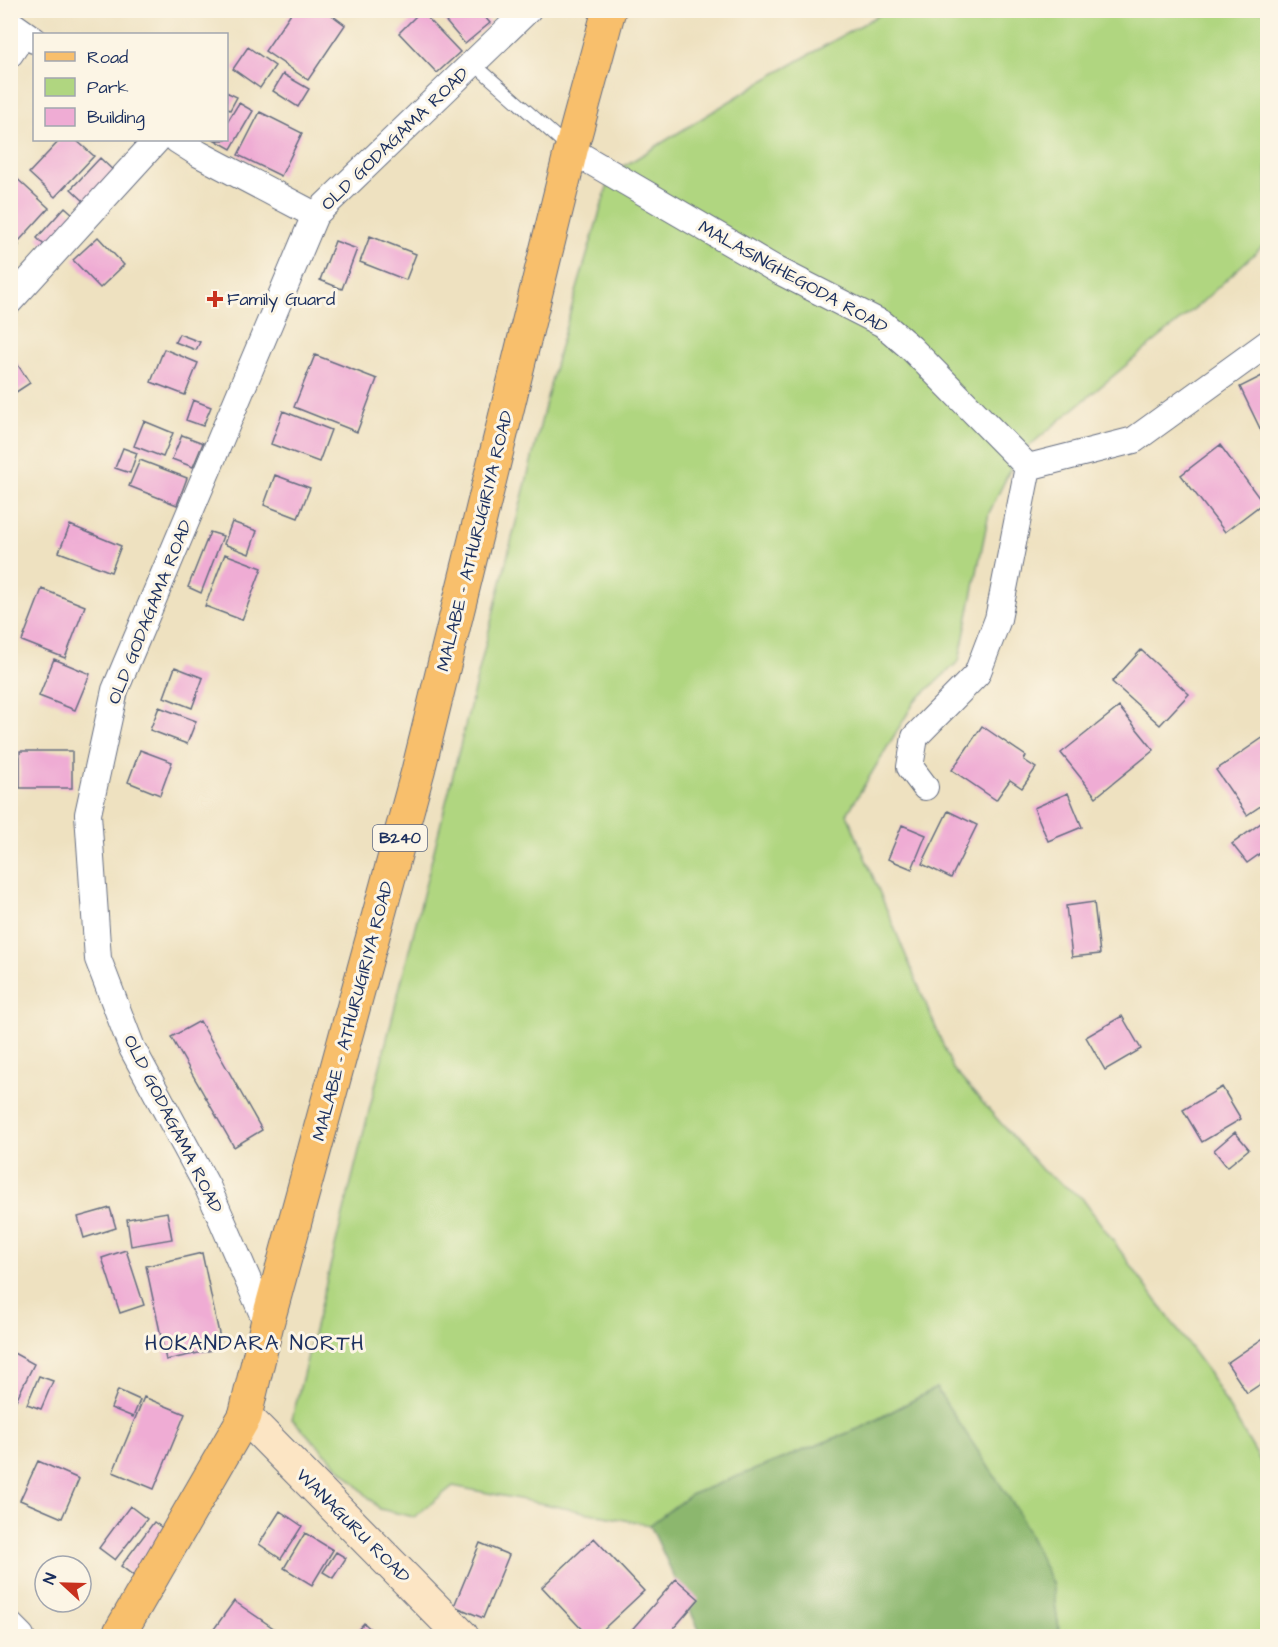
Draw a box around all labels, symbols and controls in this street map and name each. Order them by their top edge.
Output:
legend [33,33,228,141]
text: Road [87,45,128,70]
street label: OLD GODAGAMA ROAD [316,61,475,216]
text: Park [87,75,129,100]
text: Building [87,105,145,131]
street label: MALASINGHEGODA ROAD [694,214,893,340]
place label: Family Guard [227,287,335,313]
marker: Family Guard [208,292,222,306]
street label: MALABE - ATHURUGIRIYA ROAD [430,408,520,674]
street label: OLD GODAGAMA ROAD [102,516,199,708]
road number: B240 [373,825,427,851]
street label: MALABE - ATHURUGIRIYA ROAD [306,878,400,1144]
street label: OLD GODAGAMA ROAD [117,1031,229,1218]
district label: HOKANDARA NORTH [145,1329,365,1358]
street label: WANAGURU ROAD [290,1463,416,1589]
north arrow [33,1554,93,1614]
text: N [38,1570,62,1588]

